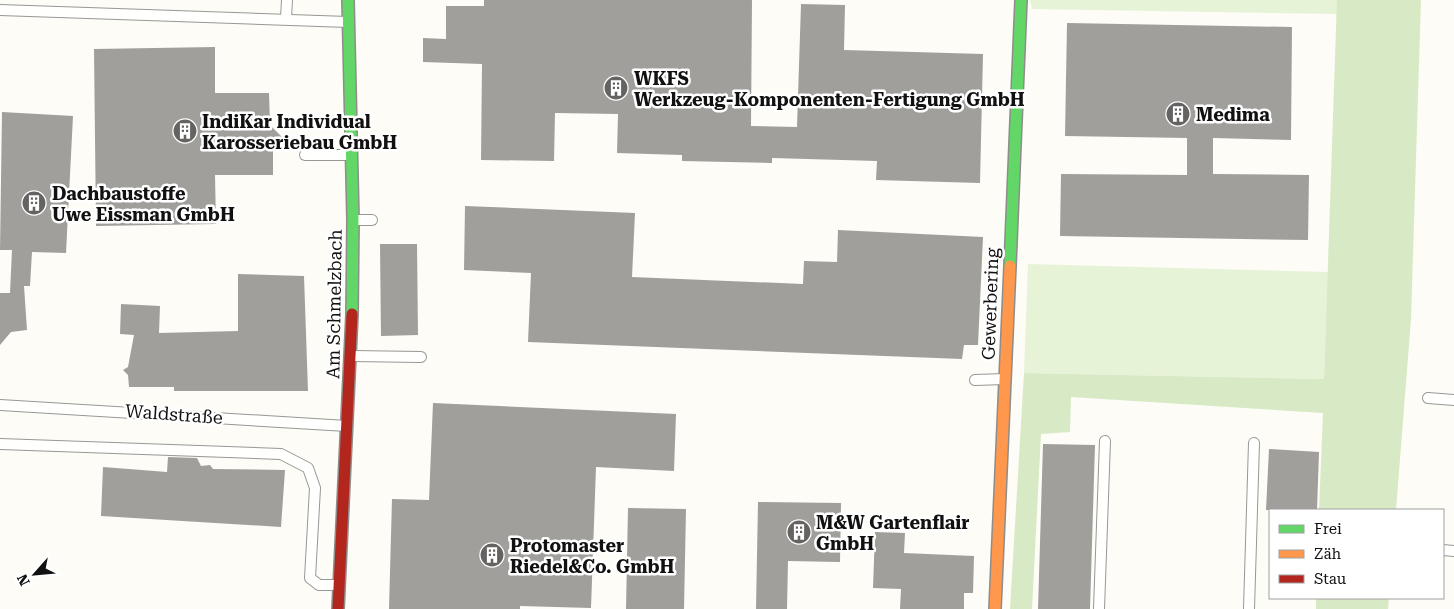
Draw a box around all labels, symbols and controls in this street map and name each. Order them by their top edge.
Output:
place label: WKFS Werkzeug-Komponenten-Fertigung GmbH [634,68,1025,110]
building icon: WKFS Werkzeug-Komponenten-Fertigung GmbH [603,75,629,101]
building icon: Medima [1165,101,1191,127]
place label: Medima [1196,104,1270,125]
place label: IndiKar Individual Karosseriebau GmbH [202,111,397,153]
building icon: IndiKar Individual Karosseriebau GmbH [172,118,198,144]
place label: Dachbaustoffe Uwe Eissman GmbH [52,183,235,225]
building icon: Dachbaustoffe Uwe Eissman GmbH [21,190,47,216]
street label: Am Schmelzbach [322,229,346,379]
street label: Gewerbering [978,247,1002,361]
street label: Waldstraße [125,400,224,428]
legend [1269,509,1444,599]
place label: M&W Gartenflair GmbH [816,512,970,554]
building icon: M&W Gartenflair GmbH [786,519,812,545]
text: Frei [1314,520,1342,538]
place label: Protomaster Riedel&Co. GmbH [510,535,674,577]
building icon: Protomaster Riedel&Co. GmbH [479,542,505,568]
text: Zäh [1314,545,1342,563]
north arrow [10,549,60,599]
text: Stau [1314,570,1347,588]
text: N [14,571,33,588]

